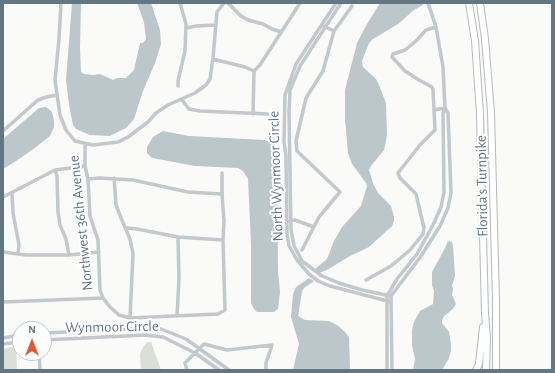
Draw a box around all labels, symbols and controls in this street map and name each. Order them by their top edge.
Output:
street label: North Wynmoor Circle [265,110,287,242]
street label: Florida's Turnpike [472,135,492,237]
street label: Northwest 36th Avenue [65,154,97,292]
street label: Wynmoor Circle [65,317,159,337]
north arrow [12,321,52,361]
text: N [28,324,36,335]

